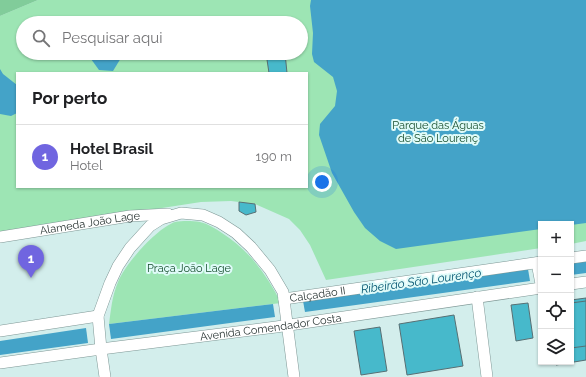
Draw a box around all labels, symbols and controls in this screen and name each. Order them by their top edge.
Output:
search box [16,16,308,60]
icon: search [30,27,52,49]
text: Pesquisar aqui [62,29,162,47]
text: Por perto [32,88,107,108]
park label: Parque das Águas de São Lourenç [392,118,484,145]
text: Hotel Brasil [70,140,153,158]
text: 1 [42,149,48,164]
text: 190 m [256,149,292,164]
text: Hotel [70,158,103,173]
your location [312,172,332,192]
street label: Alameda João Lage [39,209,141,237]
map controls [538,221,574,365]
button: + [538,221,574,257]
pin: 1 [18,245,44,278]
button: − [538,257,574,293]
park label: Praça João Lage [147,262,232,275]
water label: Ribeirão São Lourenço [360,266,482,296]
street label: Calçadão II [289,284,346,305]
button: locate [538,293,574,329]
street label: Avenida Comendador Costa [199,311,342,344]
button: layers [538,329,574,365]

